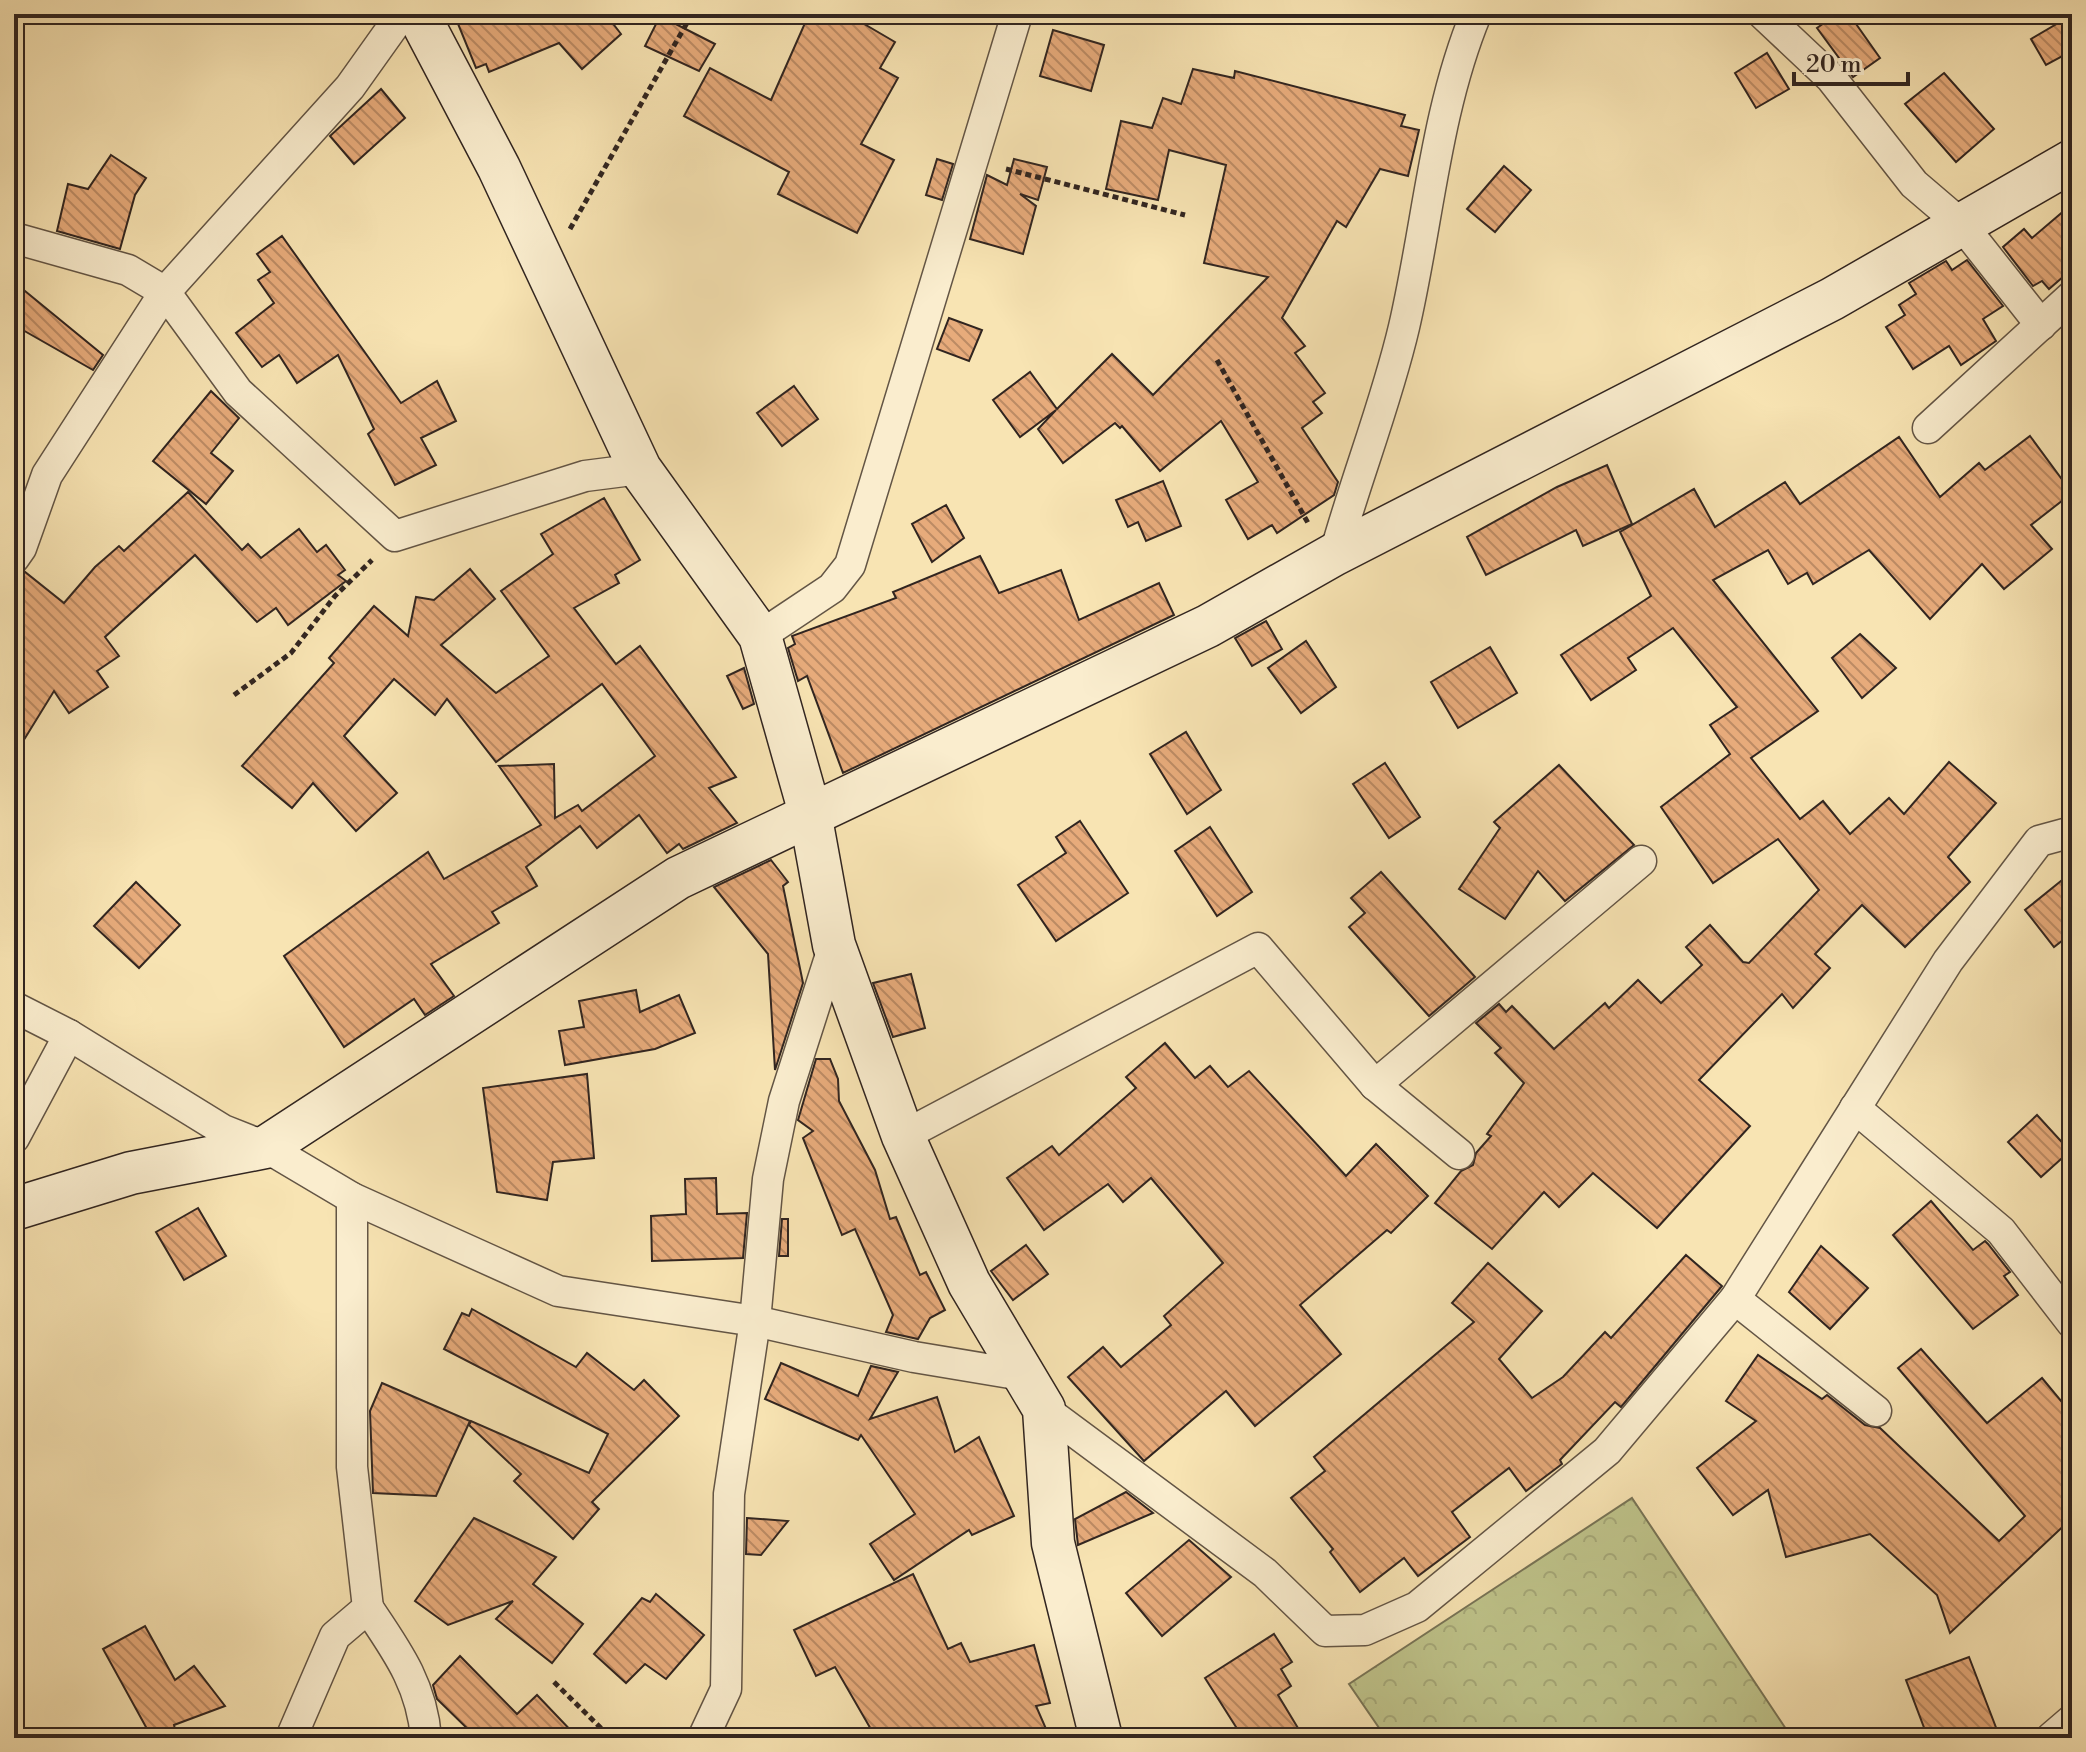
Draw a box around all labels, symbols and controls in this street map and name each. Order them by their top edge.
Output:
scale bar [1794,36,1908,86]
text: 20 m [1806,50,1862,80]

